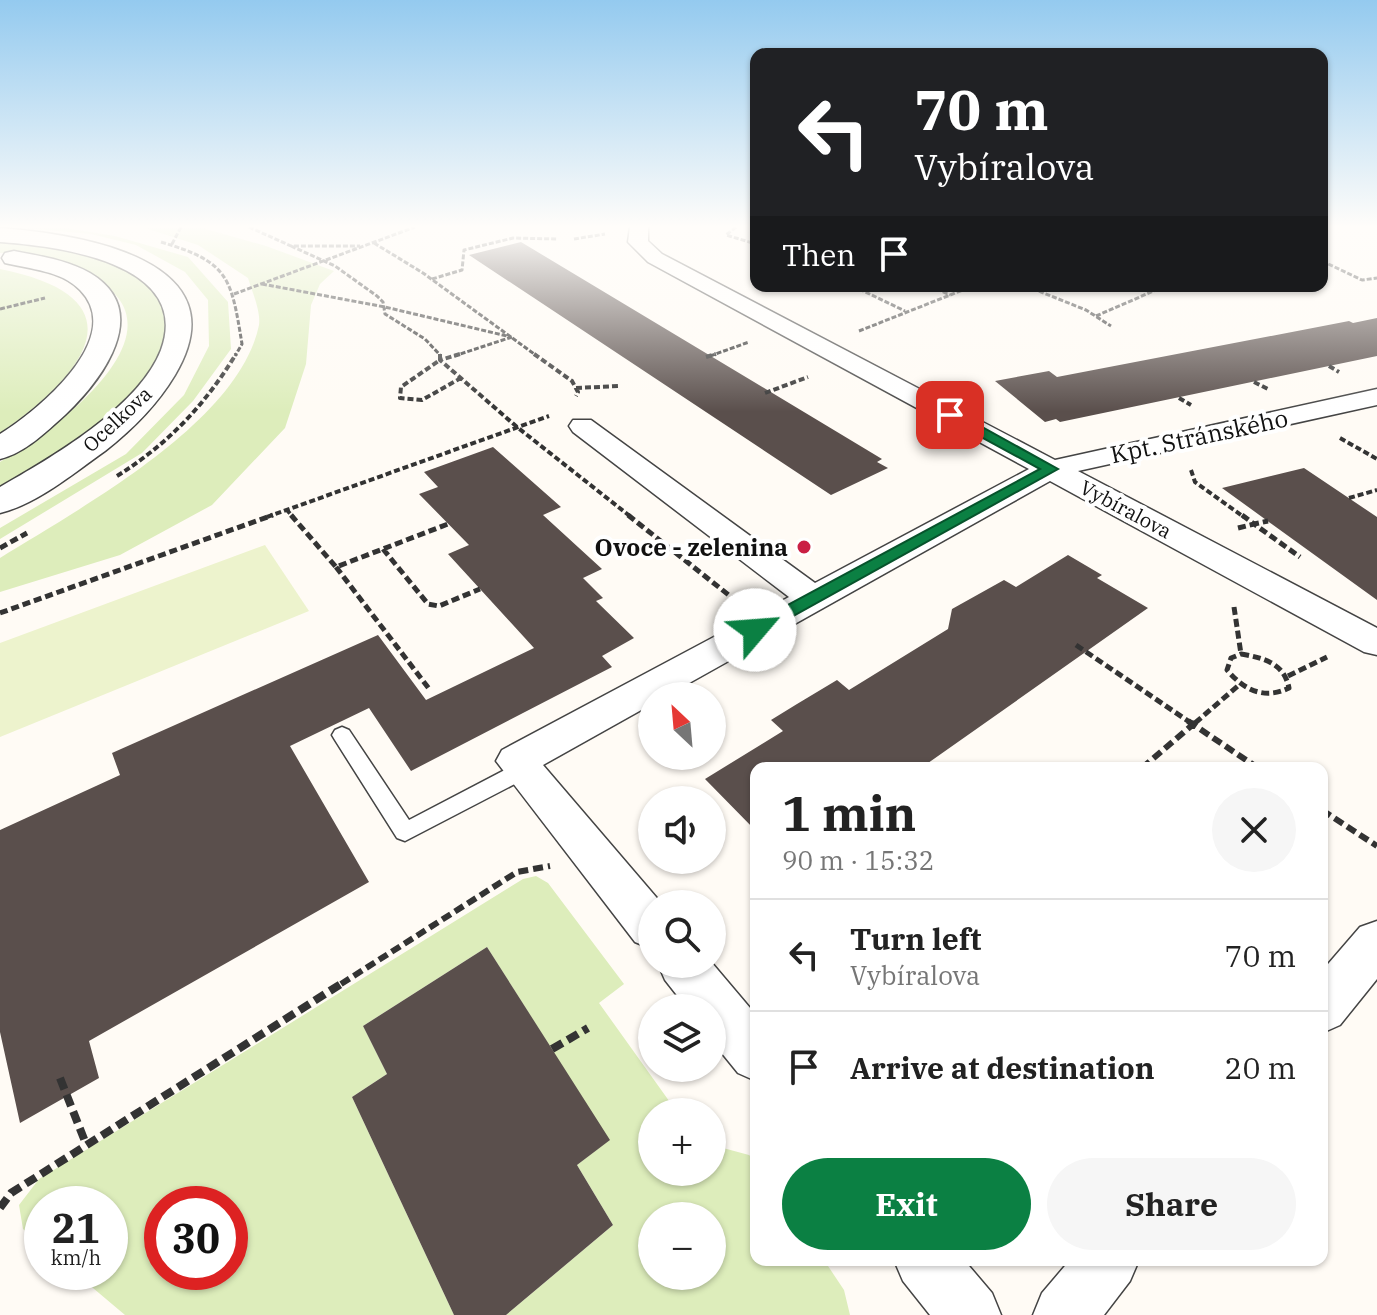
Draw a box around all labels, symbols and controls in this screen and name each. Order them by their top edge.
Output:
text: 70 m [914,73,1049,145]
icon: left [782,80,886,184]
text: Vybíralova [914,143,1094,190]
icon: arrive [872,232,916,276]
text: Then [782,235,856,274]
street label: Ocelkova [77,380,157,458]
pin [916,381,984,449]
icon: arrive [928,393,972,437]
street label: Kpt. Stránského [1107,402,1291,470]
street label: Vybíralova [1075,474,1177,544]
place label: Ovoce - zelenina [595,531,788,563]
marker: Ovoce - zelenina [795,538,813,556]
position arrow [713,588,797,672]
north arrow [638,682,726,770]
map controls [638,682,726,1290]
text: 1 min [782,782,916,844]
button: sound [638,786,726,874]
button: close [1212,788,1296,872]
text: 90 m · 15:32 [782,843,934,877]
button: search [638,890,726,978]
text: Turn left [850,919,982,958]
icon: left [782,933,826,977]
text: 70 m [1224,936,1296,975]
text: Vybíralova [850,958,980,992]
button: layers [638,994,726,1082]
icon: arrive [782,1045,826,1089]
text: Arrive at destination [850,1048,1155,1087]
text: 20 m [1224,1048,1296,1087]
button: + [638,1098,726,1186]
button: Exit [782,1158,1031,1250]
button: Share [1047,1158,1296,1250]
speed limit sign: 30 [144,1186,248,1290]
text: 21 [52,1202,100,1254]
button: − [638,1202,726,1290]
text: km/h [51,1244,101,1271]

